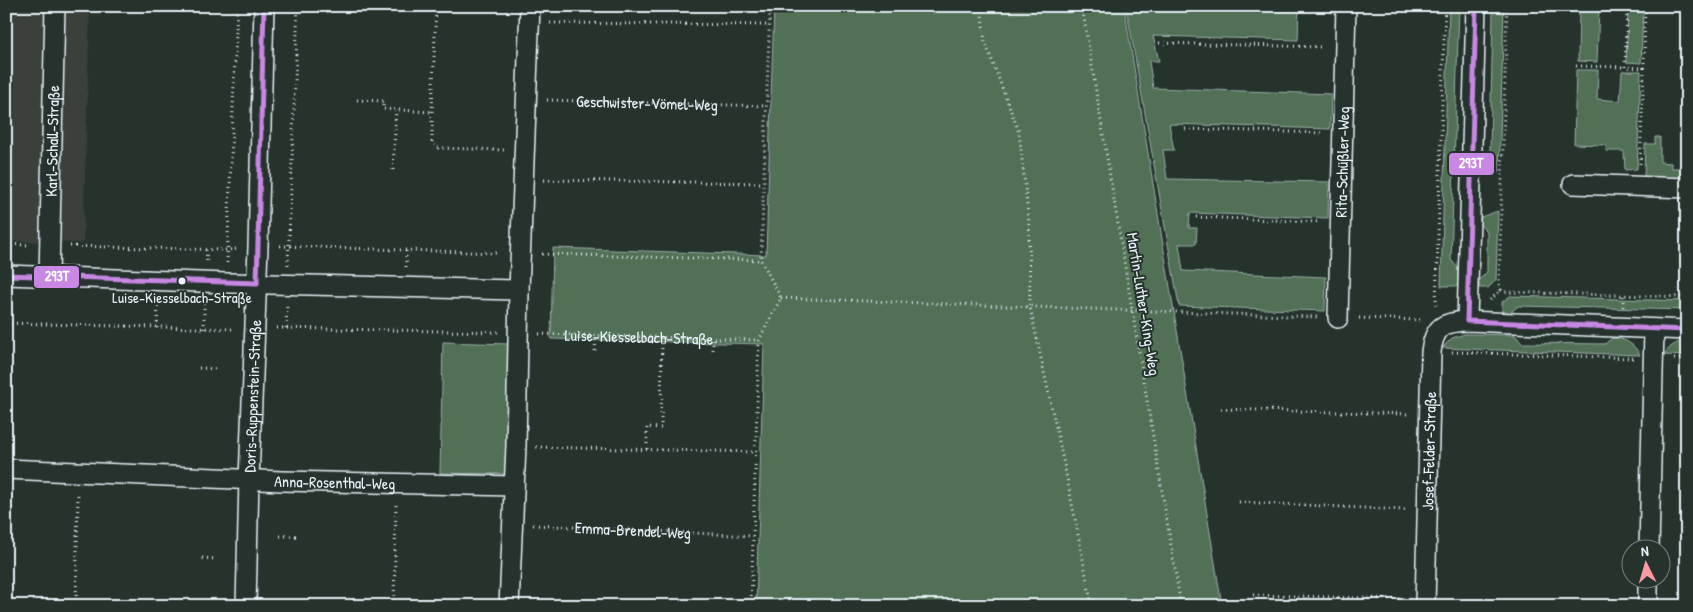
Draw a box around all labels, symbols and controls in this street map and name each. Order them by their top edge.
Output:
street label: Karl-Schall-Straße [40,84,64,197]
street label: Geschwister-Vömel-Weg [576,90,718,116]
street label: Rita-Schüßler-Weg [1330,106,1354,218]
line badge: 293T [1448,152,1495,176]
text: 293T [1459,153,1484,172]
street label: Martin-Luther-King-Weg [1122,231,1166,377]
line badge: 293T [33,265,80,289]
text: 293T [45,266,70,285]
marker: Luise-Kiesselbach-Straße [177,276,187,286]
place label: Luise-Kiesselbach-Straße [112,287,252,308]
street label: Doris-Ruppenstein-Straße [238,319,266,473]
street label: Luise-Kiesselbach-Straße [564,324,714,350]
street label: Josef-Felder-Straße [1416,391,1441,511]
street label: Anna-Rosenthal-Weg [274,470,396,494]
street label: Emma-Brendel-Weg [574,516,691,544]
north arrow [1620,540,1670,590]
text: N [1640,541,1650,560]

